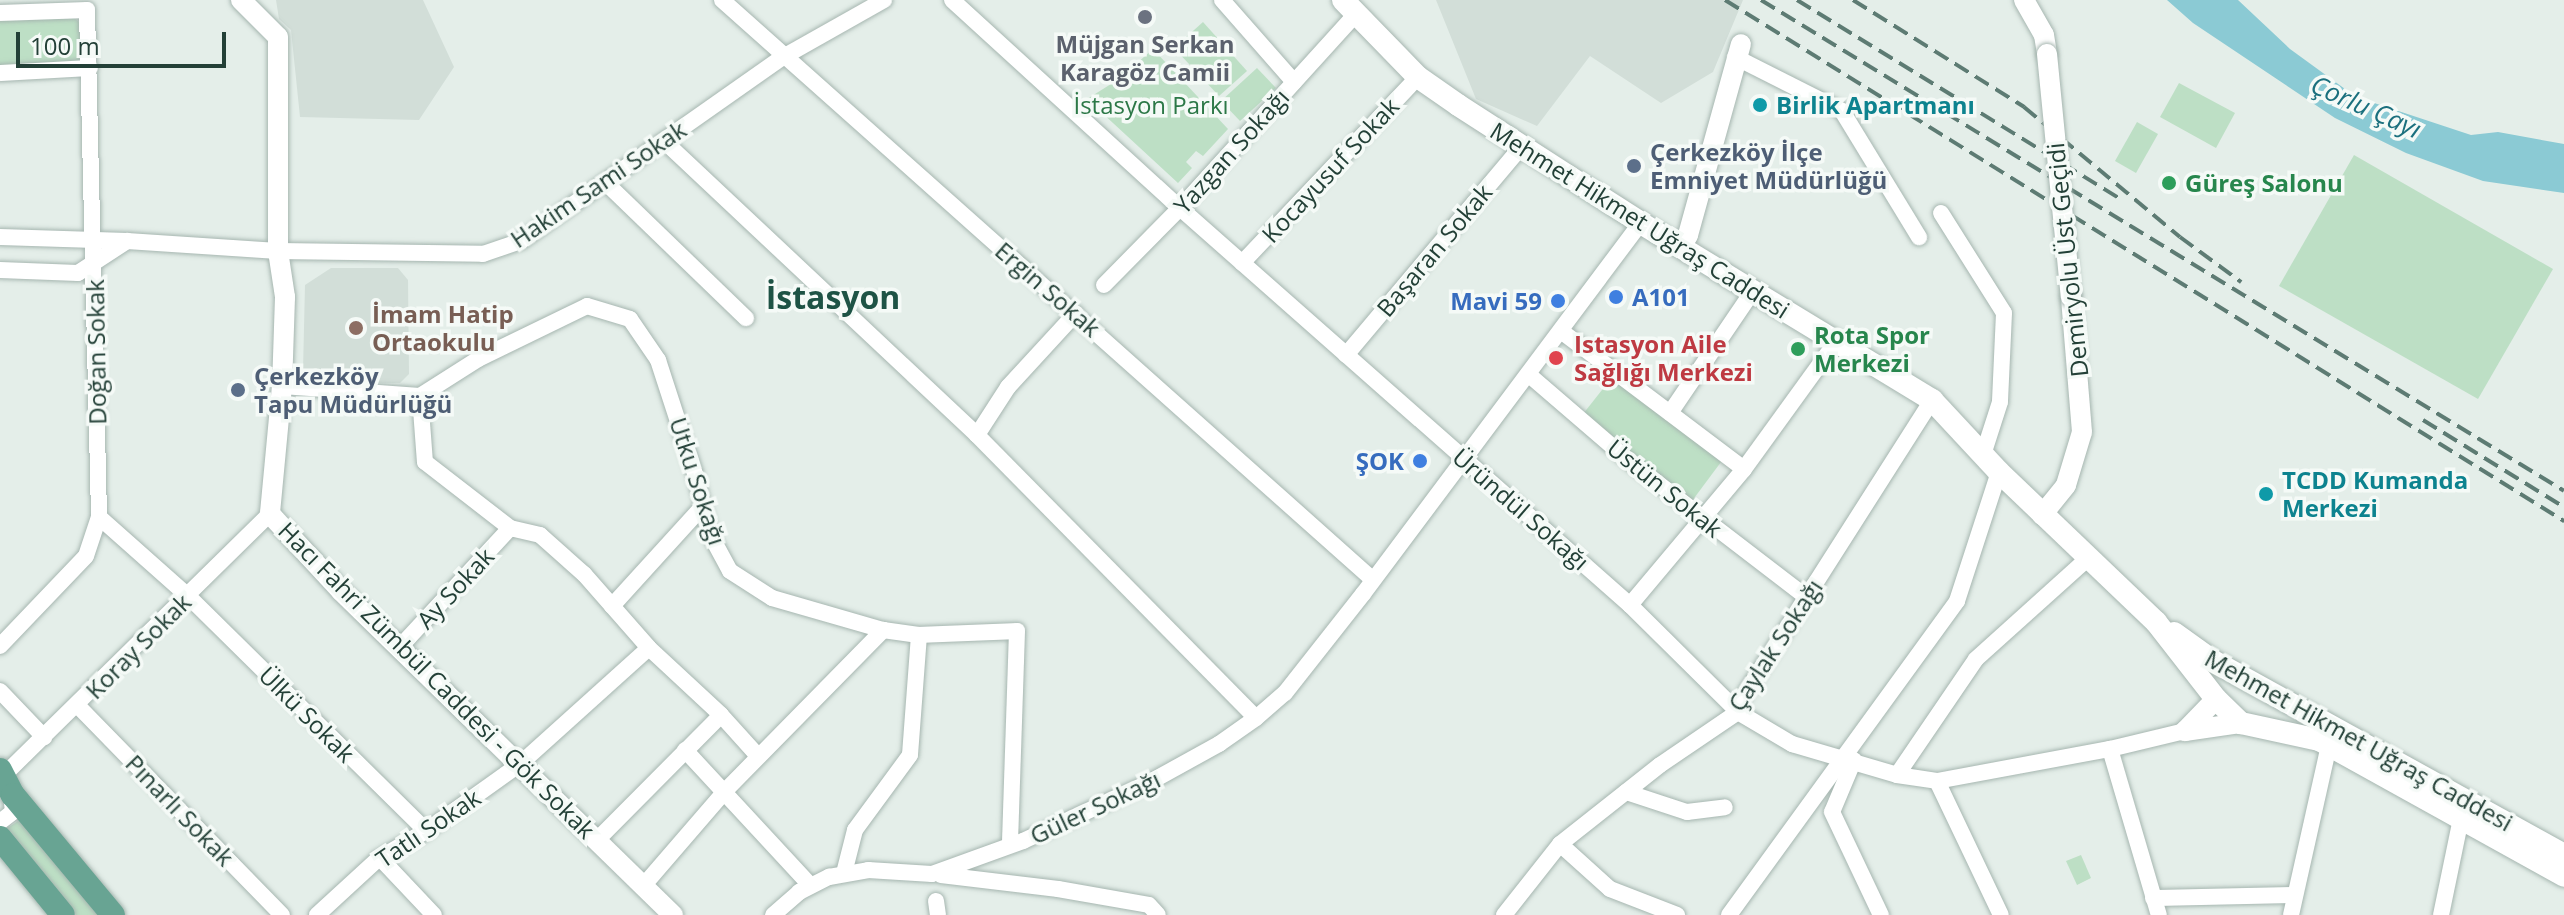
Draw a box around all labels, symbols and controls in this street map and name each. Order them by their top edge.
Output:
marker: Müjgan Serkan Karagöz Camii [1136,8,1154,26]
scale bar [20,16,230,66]
text: 100 m [30,29,100,62]
place label: Müjgan Serkan Karagöz Camii [1055,30,1235,86]
water label: Çorlu Çayı [2306,69,2426,145]
street label: Yazgan Sokağı [1167,83,1295,219]
park label: İstasyon Parkı [1073,91,1229,119]
place label: Birlik Apartmanı [1776,91,1975,119]
street label: Kocayusuf Sokak [1256,92,1404,248]
marker: Birlik Apartmanı [1751,96,1769,114]
street label: Hakim Sami Sokak [505,115,691,253]
street label: Mehmet Hikmet Uğraş Caddesi [1485,116,1795,324]
place label: Çerkezköy İlçe Emniyet Müdürlüğü [1650,138,1887,194]
street label: Demiryolu Üst Geçidi [2040,141,2094,379]
marker: Çerkezköy İlçe Emniyet Müdürlüğü [1625,157,1643,175]
place label: Güreş Salonu [2185,169,2343,197]
marker: Güreş Salonu [2160,174,2178,192]
street label: Başaran Sokak [1370,178,1498,322]
street label: Ergin Sokak [990,236,1106,342]
district label: İstasyon [766,278,900,316]
street label: Doğan Sokak [80,279,112,425]
place label: A101 [1632,283,1690,311]
place label: Mavi 59 [1450,287,1542,315]
marker: A101 [1607,288,1625,306]
marker: Mavi 59 [1549,292,1567,310]
place label: İmam Hatip Ortaokulu [372,300,514,356]
marker: İmam Hatip Ortaokulu [347,319,365,337]
place label: Rota Spor Merkezi [1814,321,1930,377]
place label: Istasyon Aile Sağlığı Merkezi [1574,330,1753,386]
marker: Rota Spor Merkezi [1789,340,1807,358]
marker: Istasyon Aile Sağlığı Merkezi [1545,347,1567,369]
place label: Çerkezköy Tapu Müdürlüğü [254,362,452,418]
marker: Çerkezköy Tapu Müdürlüğü [229,381,247,399]
street label: Utku Sokağı [664,414,732,548]
street label: Üstün Sokak [1602,433,1728,543]
street label: Üründül Sokağı [1447,442,1595,576]
place label: ŞOK [1356,447,1404,475]
marker: ŞOK [1411,452,1429,470]
place label: TCDD Kumanda Merkezi [2282,466,2468,522]
marker: TCDD Kumanda Merkezi [2257,485,2275,503]
street label: Hacı Fahri Zümbül Caddesi - Gök Sokak [273,516,601,844]
street label: Ay Sokak [411,542,499,634]
street label: Çaylak Sokağı [1722,574,1828,716]
street label: Koray Sokak [79,587,197,705]
street label: Mehmet Hikmet Uğraş Caddesi [2200,643,2518,837]
street label: Ülkü Sokak [253,660,361,768]
street label: Pınarlı Sokak [120,749,240,871]
street label: Güler Sokağı [1025,764,1165,850]
street label: Tatlı Sokak [370,783,486,873]

